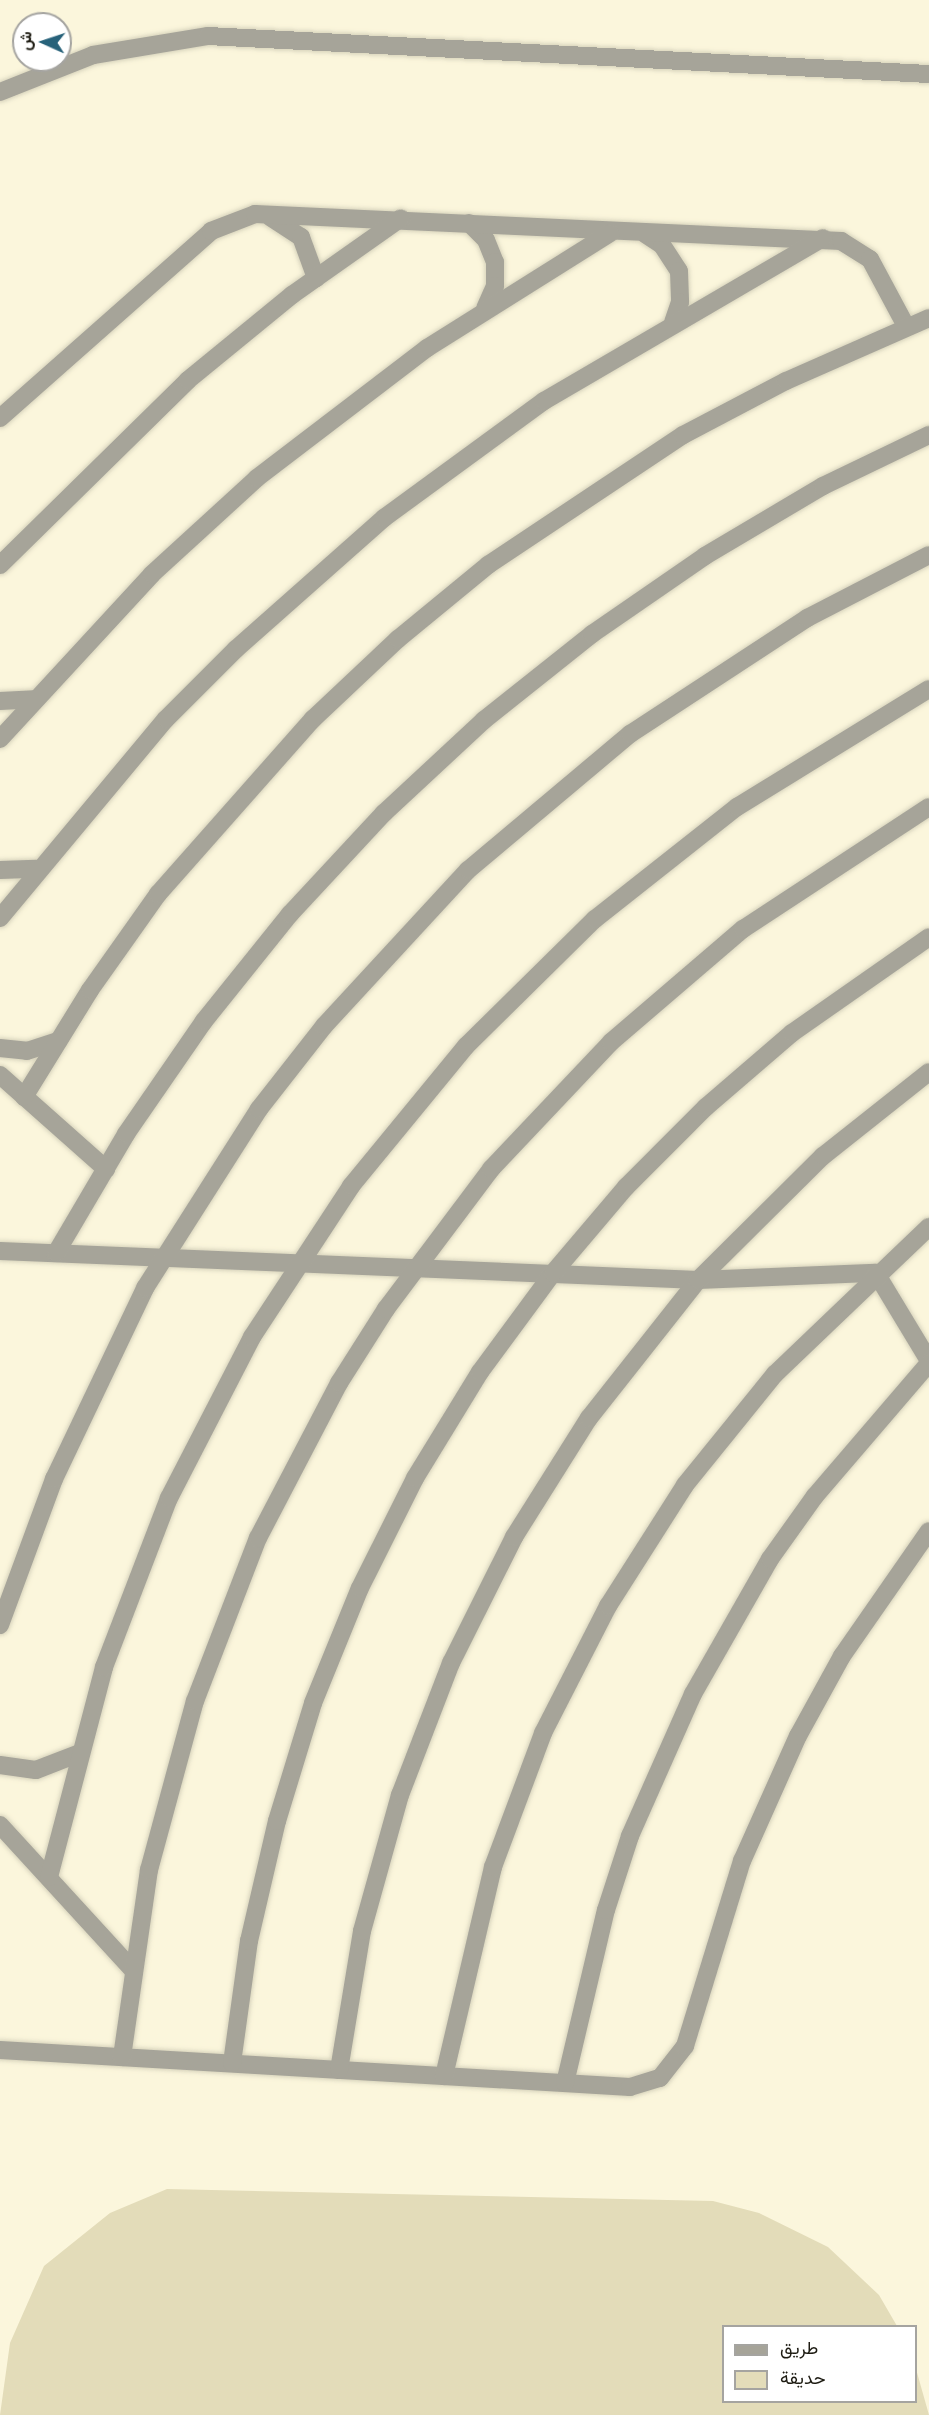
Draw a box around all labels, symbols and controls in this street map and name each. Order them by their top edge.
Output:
north arrow [12,12,72,72]
text: ش [16,31,36,51]
legend [722,2325,917,2403]
text: طريق [780,2337,818,2358]
text: حديقة [780,2367,826,2388]

